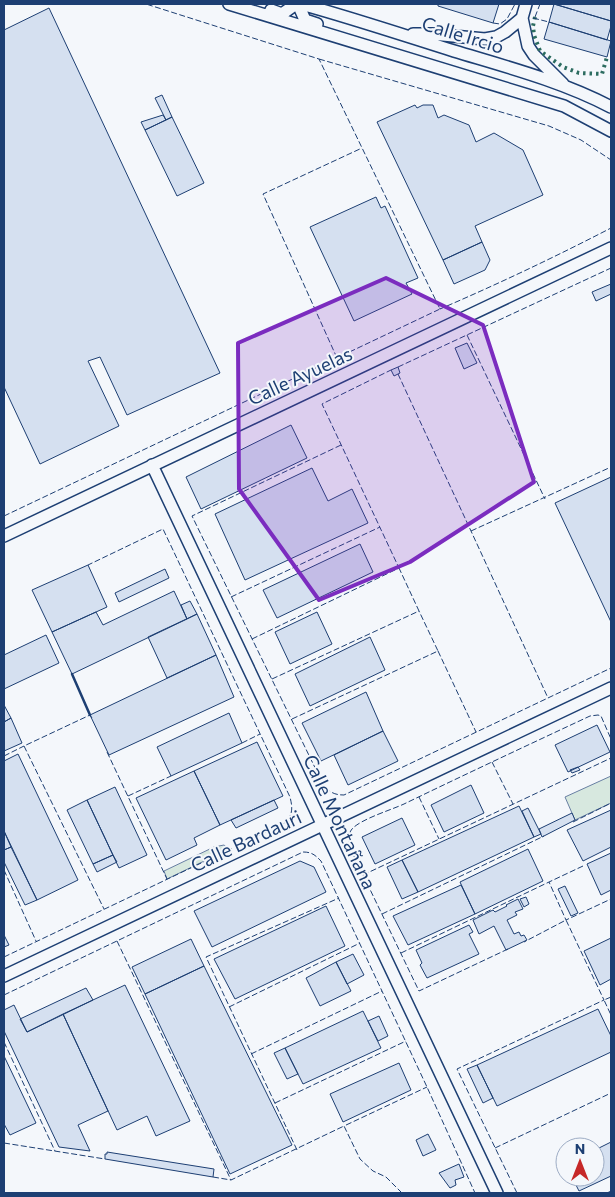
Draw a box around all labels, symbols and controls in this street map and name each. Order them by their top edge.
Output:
street label: Calle Ircio [419,11,507,58]
street label: Calle Ayuelas [244,341,356,410]
street label: Calle Montañana [299,751,382,893]
street label: Calle Bardauri [187,805,305,876]
north arrow [555,1137,605,1187]
text: N [575,1140,585,1157]

